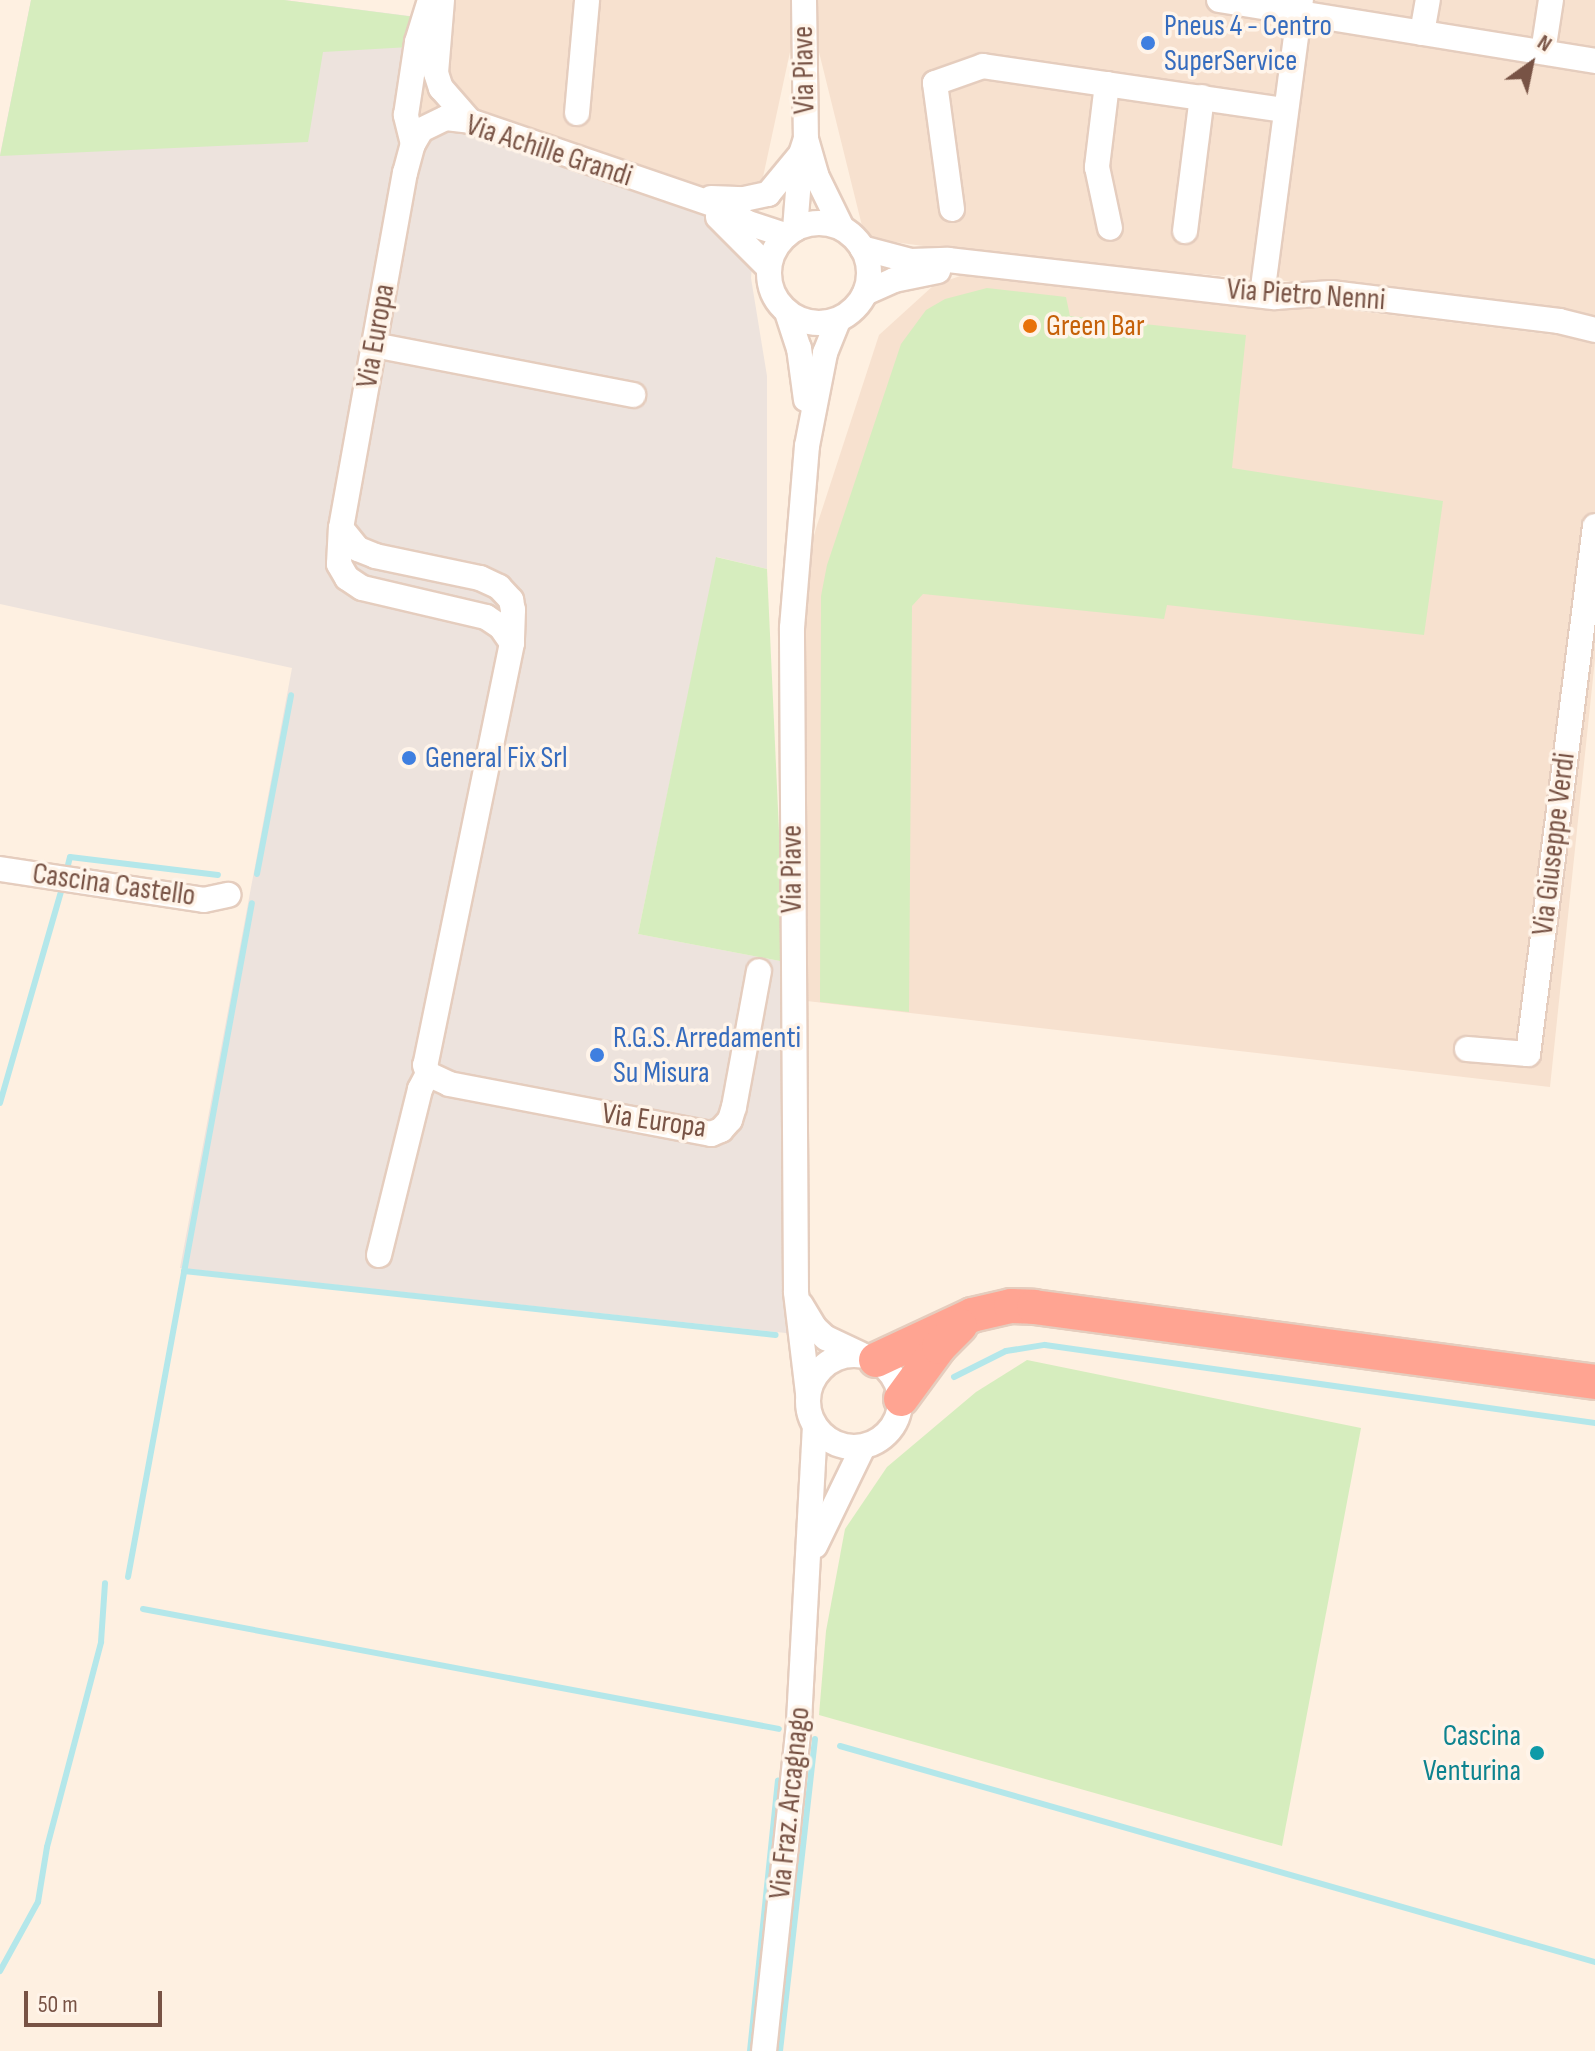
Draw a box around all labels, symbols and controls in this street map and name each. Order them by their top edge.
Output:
place label: Pneus 4 - Centro SuperService [1164,8,1332,78]
north arrow [1491,24,1571,104]
street label: Via Piave [785,25,823,115]
text: N [1532,29,1557,58]
marker: Pneus 4 - Centro SuperService [1139,34,1157,52]
street label: Via Achille Grandi [461,107,637,195]
street label: Via Pietro Nenni [1226,272,1386,318]
street label: Via Europa [349,281,403,391]
place label: Green Bar [1046,308,1144,344]
marker: Green Bar [1021,317,1039,335]
place label: General Fix Srl [425,740,567,776]
marker: General Fix Srl [400,749,418,767]
street label: Via Giuseppe Verdi [1525,751,1583,937]
street label: Via Piave [774,825,810,913]
street label: Cascina Castello [30,856,198,914]
place label: R.G.S. Arredamenti Su Misura [613,1020,801,1090]
marker: R.G.S. Arredamenti Su Misura [588,1046,606,1064]
street label: Via Europa [600,1096,708,1146]
street label: Via Fraz. Arcagnago [762,1705,818,1901]
place label: Cascina Venturina [1423,1718,1521,1788]
marker: Cascina Venturina [1528,1744,1546,1762]
scale bar [28,1975,166,2025]
text: 50 m [38,1990,78,2019]

